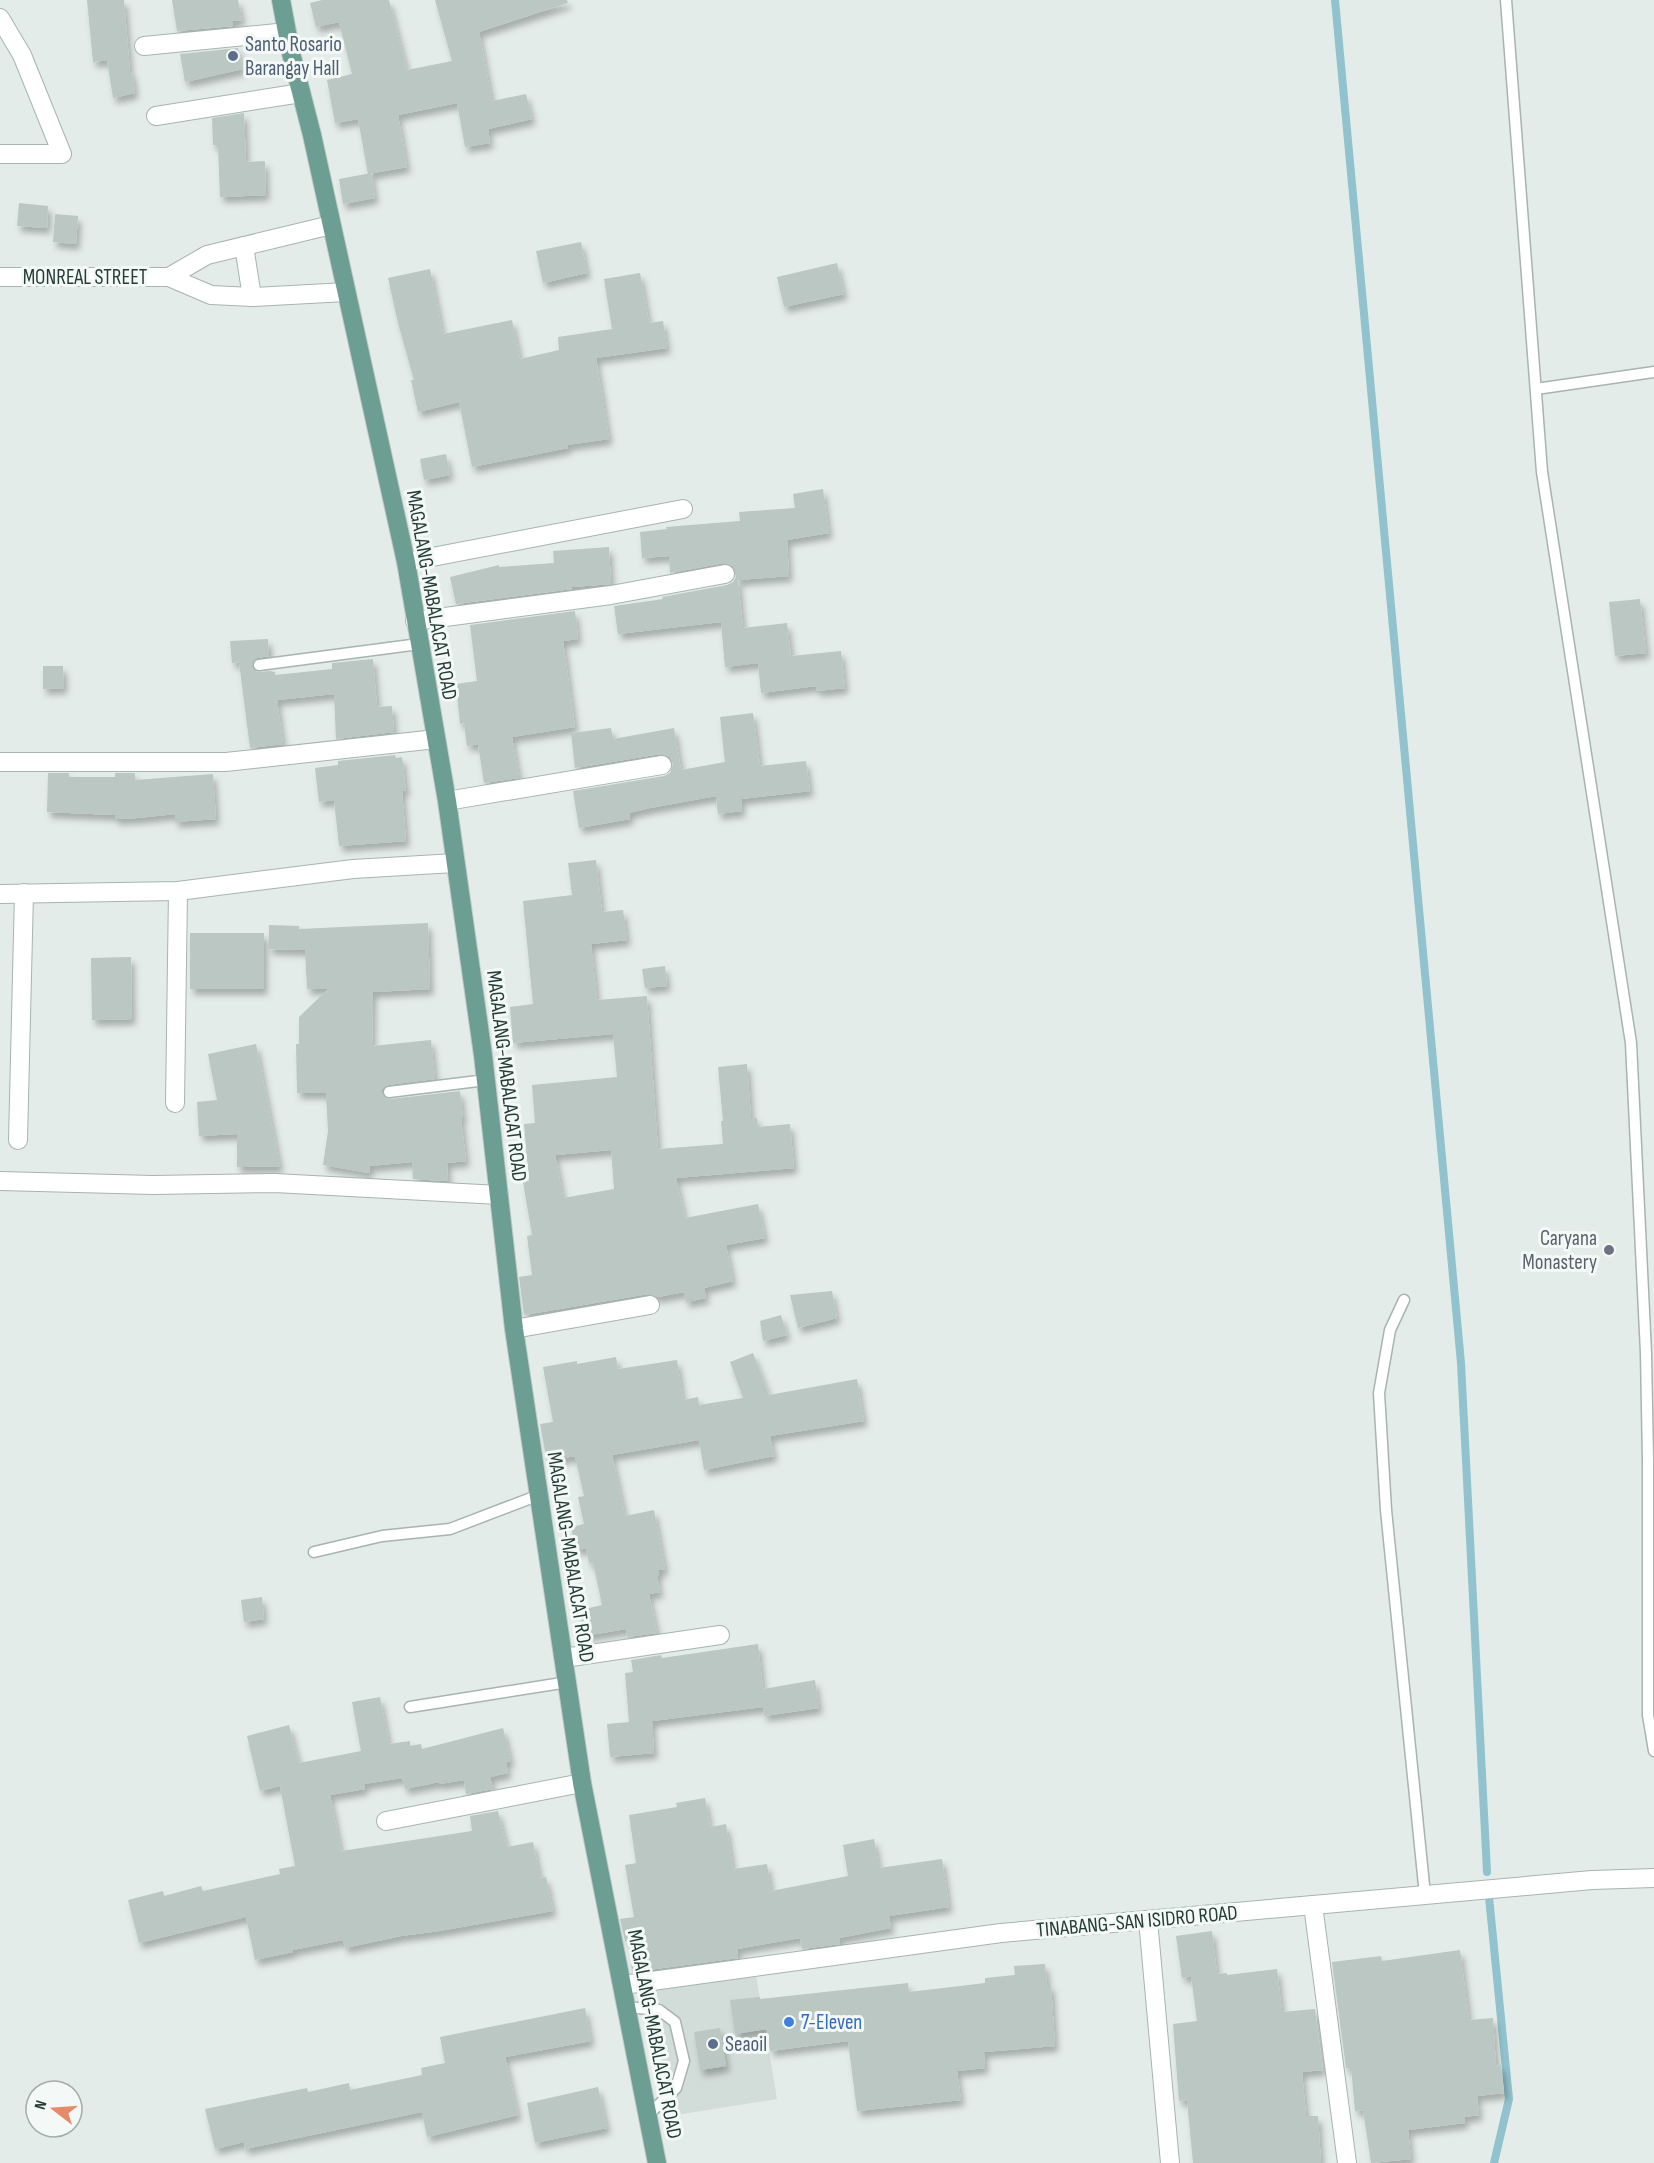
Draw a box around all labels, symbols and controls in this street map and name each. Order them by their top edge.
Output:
place label: Santo Rosario Barangay Hall [245,32,342,81]
marker: Santo Rosario Barangay Hall [226,49,240,63]
street label: MONREAL STREET [23,265,148,290]
street label: MAGALANG-MABALACAT ROAD [401,488,462,702]
street label: MAGALANG-MABALACAT ROAD [481,969,532,1183]
place label: Caryana Monastery [1522,1226,1597,1275]
marker: Caryana Monastery [1602,1243,1616,1257]
street label: MAGALANG-MABALACAT ROAD [542,1450,599,1664]
street label: TINABANG-SAN ISIDRO ROAD [1035,1900,1239,1943]
street label: MAGALANG-MABALACAT ROAD [622,1927,687,2141]
place label: 7-Eleven [801,2010,862,2035]
marker: 7-Eleven [782,2015,796,2029]
place label: Seaoil [725,2032,767,2057]
marker: Seaoil [706,2037,720,2051]
north arrow [24,2079,84,2139]
text: N [31,2098,51,2112]

